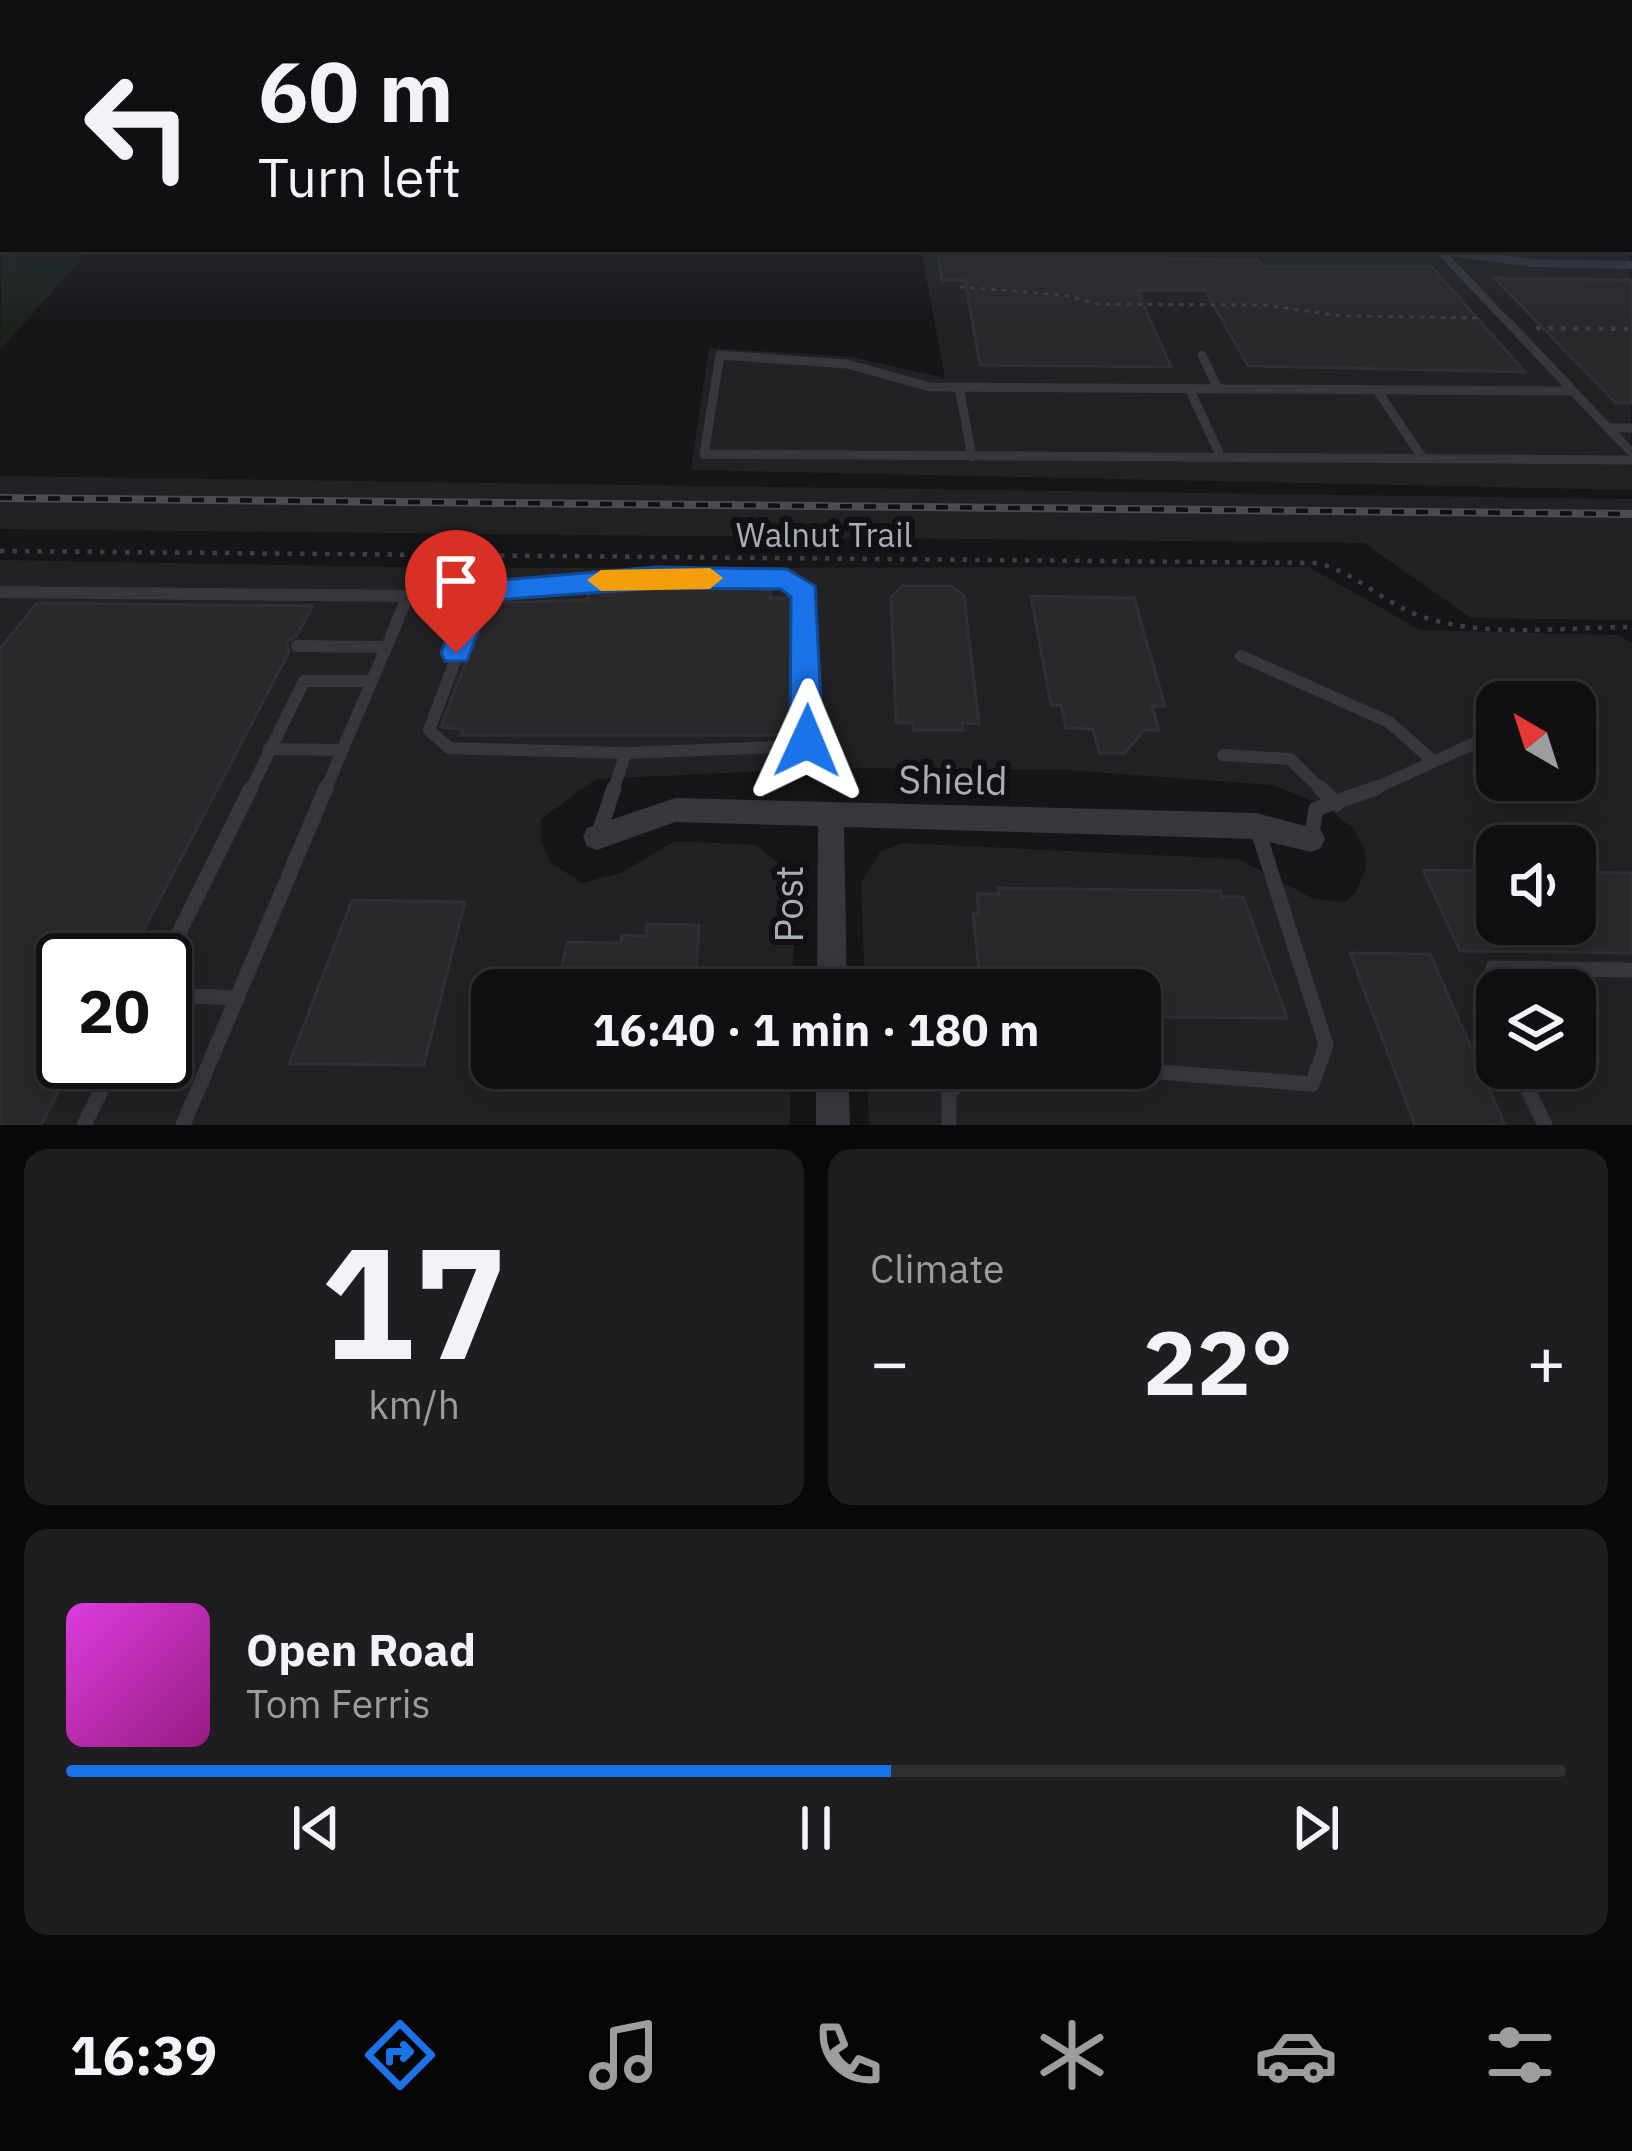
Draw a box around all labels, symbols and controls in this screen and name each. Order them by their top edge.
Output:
text: 60 m [258,36,454,145]
icon: left [60,48,216,204]
text: Turn left [258,142,461,212]
street label: Walnut Trail [736,513,912,556]
pin [405,530,507,653]
icon: arrive [423,548,489,614]
position arrow [744,678,870,804]
north arrow [1476,681,1596,801]
map controls [1476,681,1596,1089]
street label: Shield [898,753,1008,806]
button: sound [1476,825,1596,945]
street label: Post [763,865,814,943]
speed limit sign: 20 [36,933,192,1089]
button: layers [1476,969,1596,1089]
text: 16:40 · 1 min · 180 m [593,1000,1039,1058]
text: 17 [320,1199,508,1402]
text: Climate [870,1243,1004,1294]
text: 22° [1143,1303,1293,1420]
text: − [870,1318,910,1404]
text: + [1526,1318,1566,1404]
text: km/h [368,1379,460,1430]
text: Open Road [246,1620,476,1678]
text: Tom Ferris [246,1678,430,1729]
icon: previous [283,1795,349,1861]
icon: pause [783,1795,849,1861]
icon: next [1283,1795,1349,1861]
icon: directions [358,2013,442,2097]
icon: music [582,2013,666,2097]
icon: phone [806,2013,890,2097]
icon: climate [1030,2013,1114,2097]
icon: car [1254,2013,1338,2097]
icon: filters [1478,2013,1562,2097]
text: 16:39 [70,2020,217,2090]

